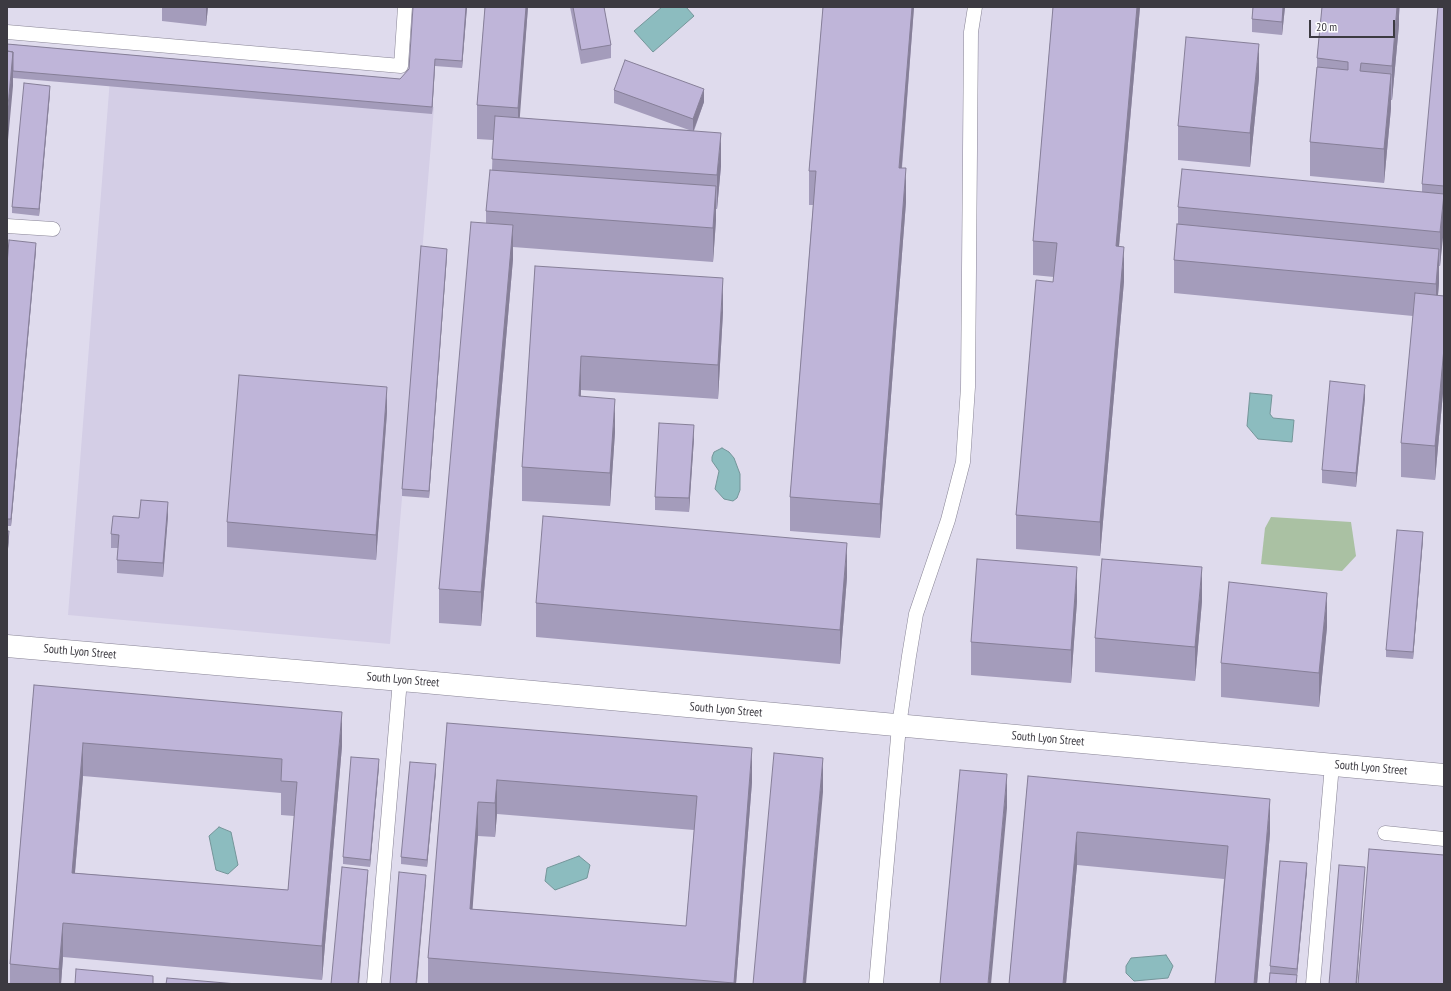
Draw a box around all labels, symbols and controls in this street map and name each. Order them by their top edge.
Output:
scale bar [1311,12,1397,38]
text: 20 m [1316,19,1337,34]
street label: South Lyon Street [43,642,117,662]
street label: South Lyon Street [366,670,440,690]
street label: South Lyon Street [689,700,763,720]
street label: South Lyon Street [1011,729,1085,749]
street label: South Lyon Street [1334,758,1408,778]

